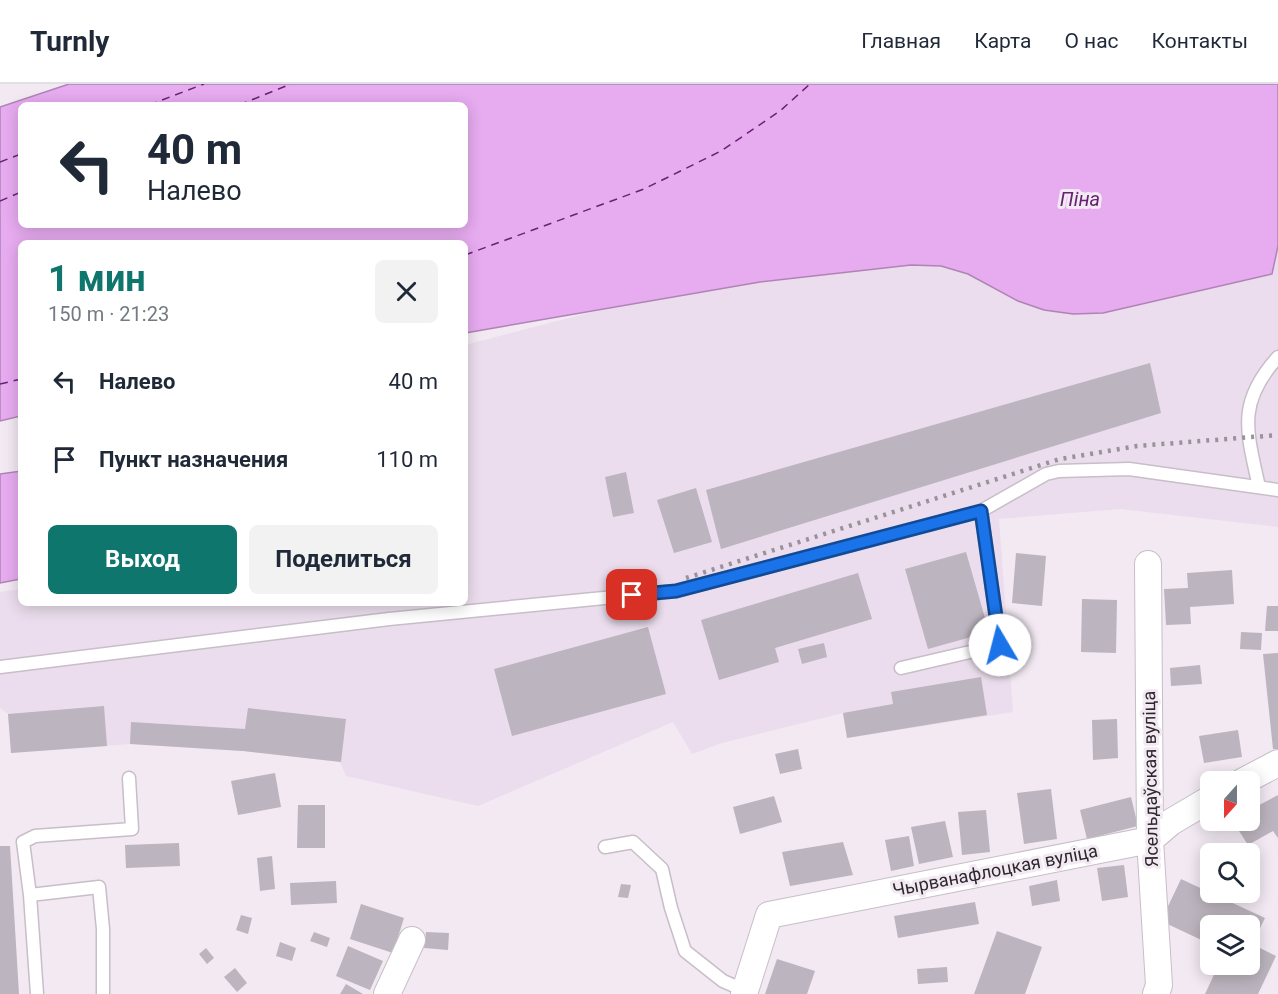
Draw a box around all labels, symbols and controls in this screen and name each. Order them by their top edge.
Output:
text: Turnly [30,25,109,58]
text: Главная [861,29,941,53]
text: Карта [974,29,1031,53]
text: О нас [1064,29,1119,53]
text: Контакты [1152,29,1248,53]
text: 40 m [147,125,242,174]
icon: left [48,126,126,204]
text: Налево [147,175,242,207]
water label: Піна [1060,187,1100,211]
text: 1 мин [48,258,146,300]
button: close [375,260,438,323]
text: 150 m · 21:23 [48,302,169,326]
icon: left [48,365,81,398]
text: Налево [99,369,176,394]
text: 40 m [389,369,438,394]
icon: arrive [48,443,81,476]
text: Пункт назначения [99,447,288,472]
text: 110 m [376,447,438,472]
button: Выход [48,525,237,594]
button: Поделиться [249,525,438,594]
pin [606,569,657,620]
icon: arrive [615,578,648,611]
position arrow [968,613,1032,677]
street label: Ясельдаўская вуліца [1138,691,1162,867]
north arrow [1200,771,1260,831]
map controls [1200,771,1260,975]
street label: Чырванафлоцкая вуліца [891,840,1099,900]
button: search [1200,843,1260,903]
button: layers [1200,915,1260,975]

